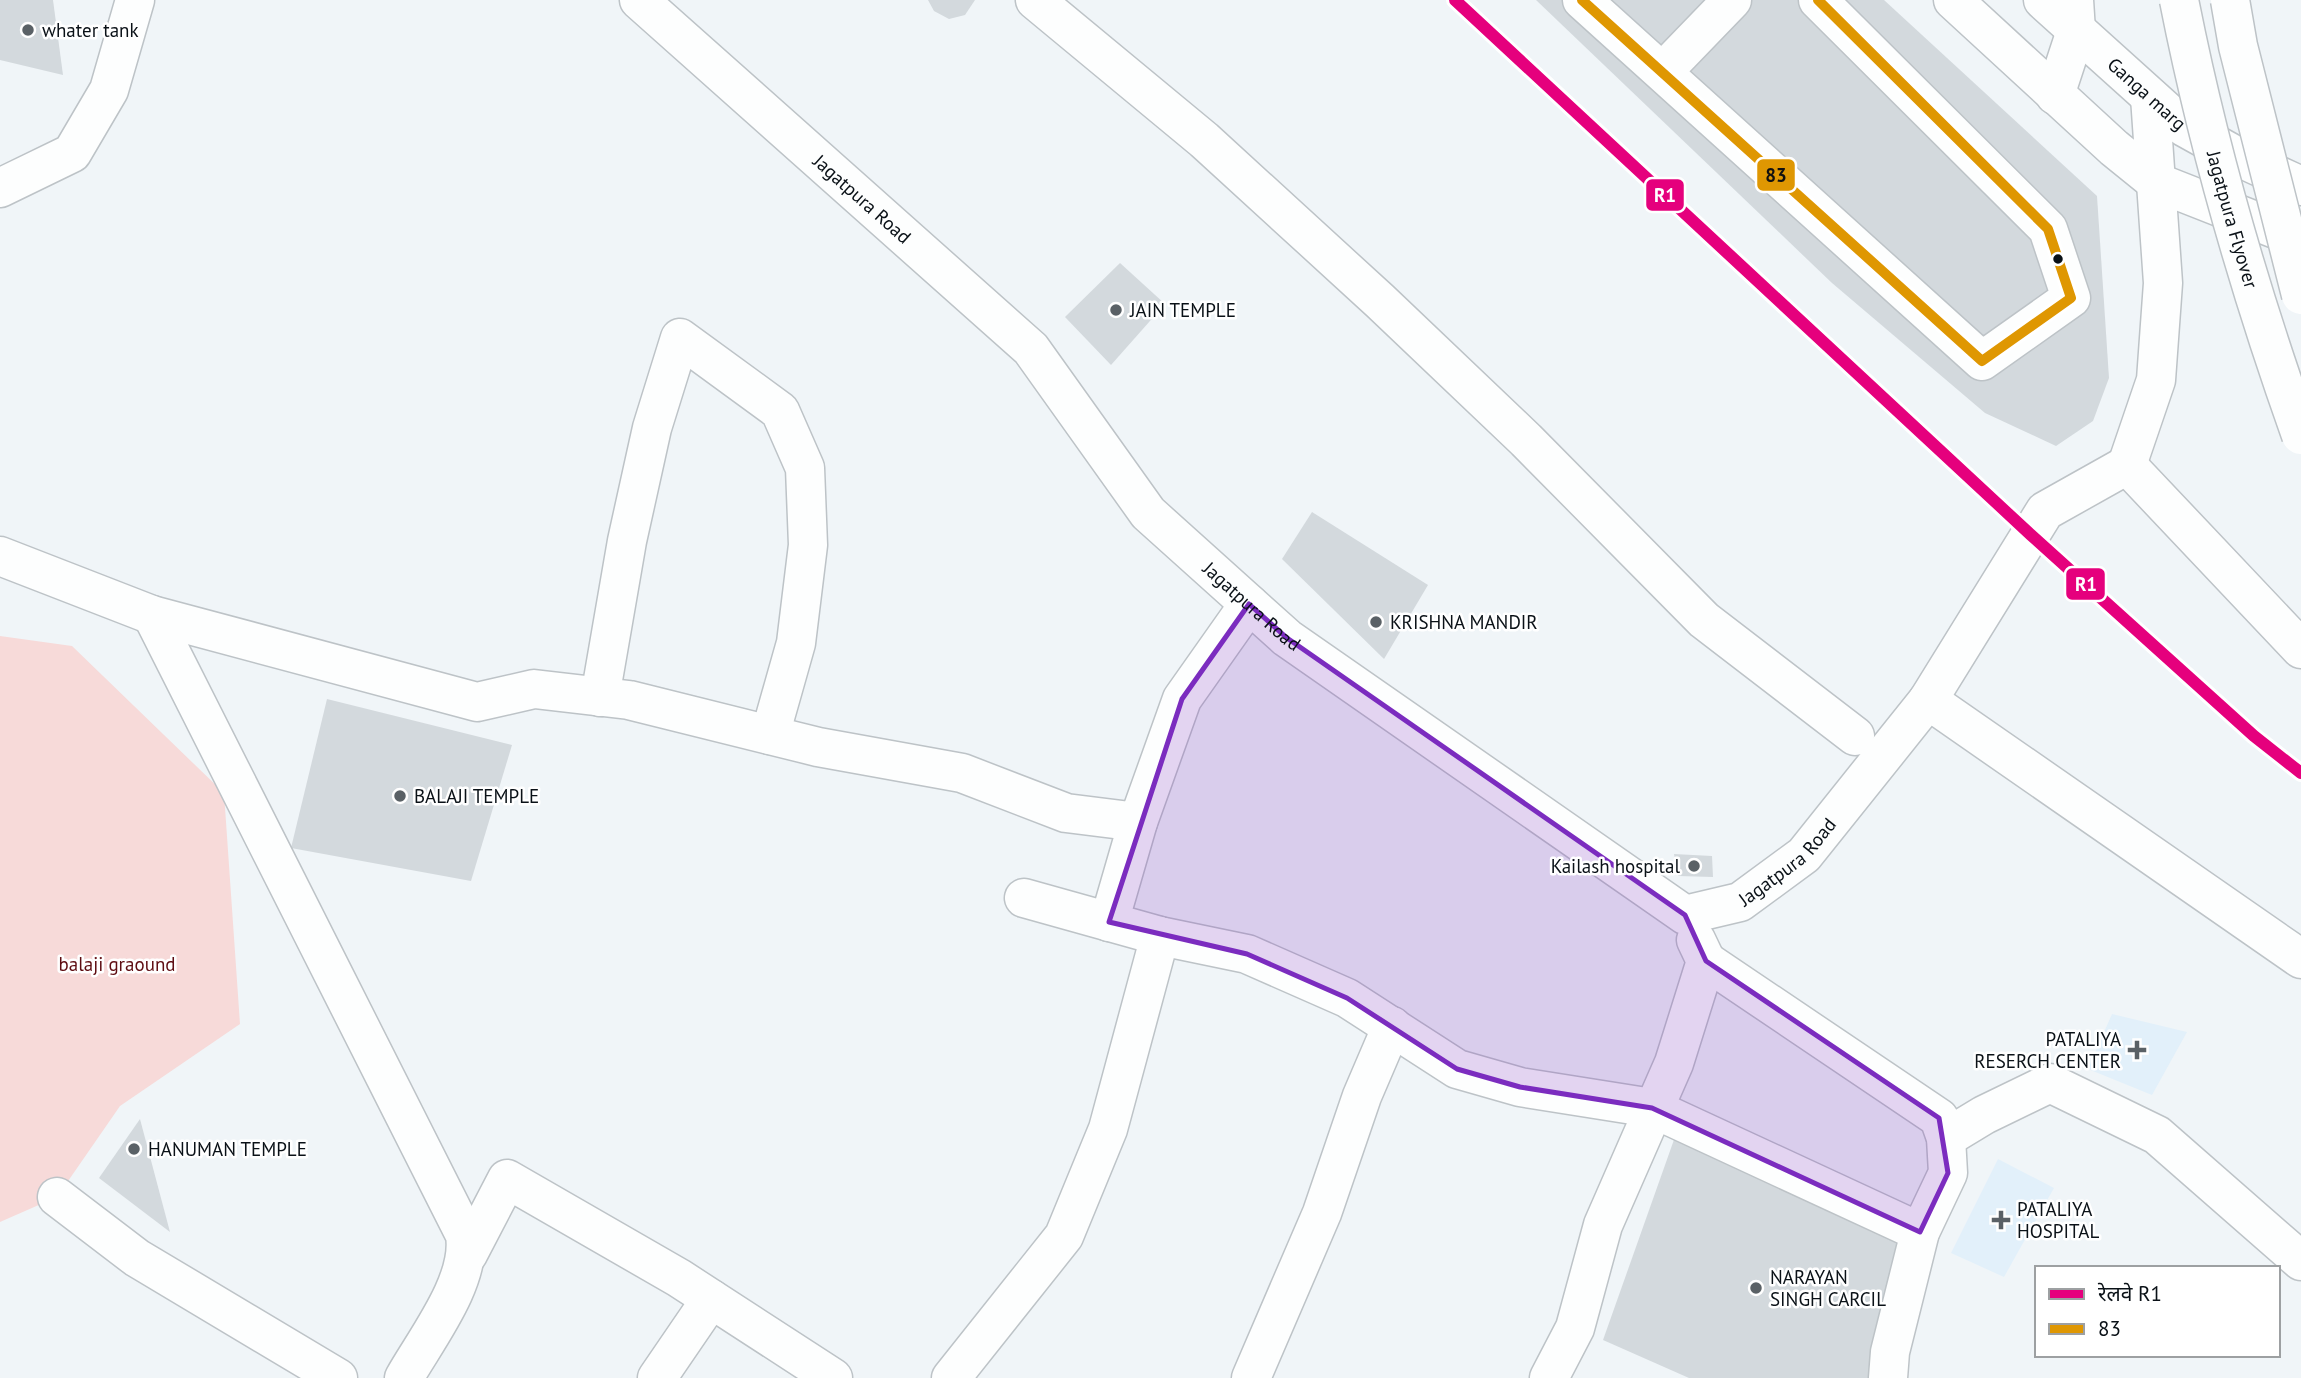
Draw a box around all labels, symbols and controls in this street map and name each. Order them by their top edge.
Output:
place label: whater tank [42,18,139,42]
marker: whater tank [20,22,36,38]
street label: Ganga marg [2103,52,2191,135]
street label: Jagatpura Flyover [2202,147,2264,292]
street label: Jagatpura Road [808,148,916,249]
line badge: 83 [1756,158,1796,192]
text: 83 [1765,163,1787,187]
line badge: R1 [1645,178,1685,212]
text: R1 [1654,183,1676,207]
unlabelled marker [2051,252,2065,266]
place label: JAIN TEMPLE [1129,298,1236,322]
marker: JAIN TEMPLE [1108,302,1124,318]
street label: Jagatpura Road [1197,556,1305,656]
line badge: R1 [2065,567,2106,601]
text: R1 [2075,572,2097,596]
place label: KRISHNA MANDIR [1390,610,1538,634]
marker: KRISHNA MANDIR [1368,614,1384,630]
place label: BALAJI TEMPLE [414,784,539,808]
marker: BALAJI TEMPLE [392,788,408,804]
street label: Jagatpura Road [1733,813,1841,912]
place label: Kailash hospital [1551,854,1680,878]
marker: Kailash hospital [1686,858,1702,874]
park label: balaji graound [58,952,176,976]
place label: PATALIYA RESERCH CENTER [1974,1027,2121,1073]
marker: PATALIYA RESERCH CENTER [2127,1040,2147,1060]
place label: HANUMAN TEMPLE [148,1137,307,1161]
marker: HANUMAN TEMPLE [126,1141,142,1157]
place label: PATALIYA HOSPITAL [2017,1197,2099,1243]
marker: PATALIYA HOSPITAL [1991,1210,2011,1230]
place label: NARAYAN SINGH CARCIL [1770,1265,1886,1311]
legend [2035,1266,2280,1357]
marker: NARAYAN SINGH CARCIL [1748,1280,1764,1296]
text: रेलवे R1 [2097,1280,2162,1307]
text: 83 [2098,1315,2121,1342]

